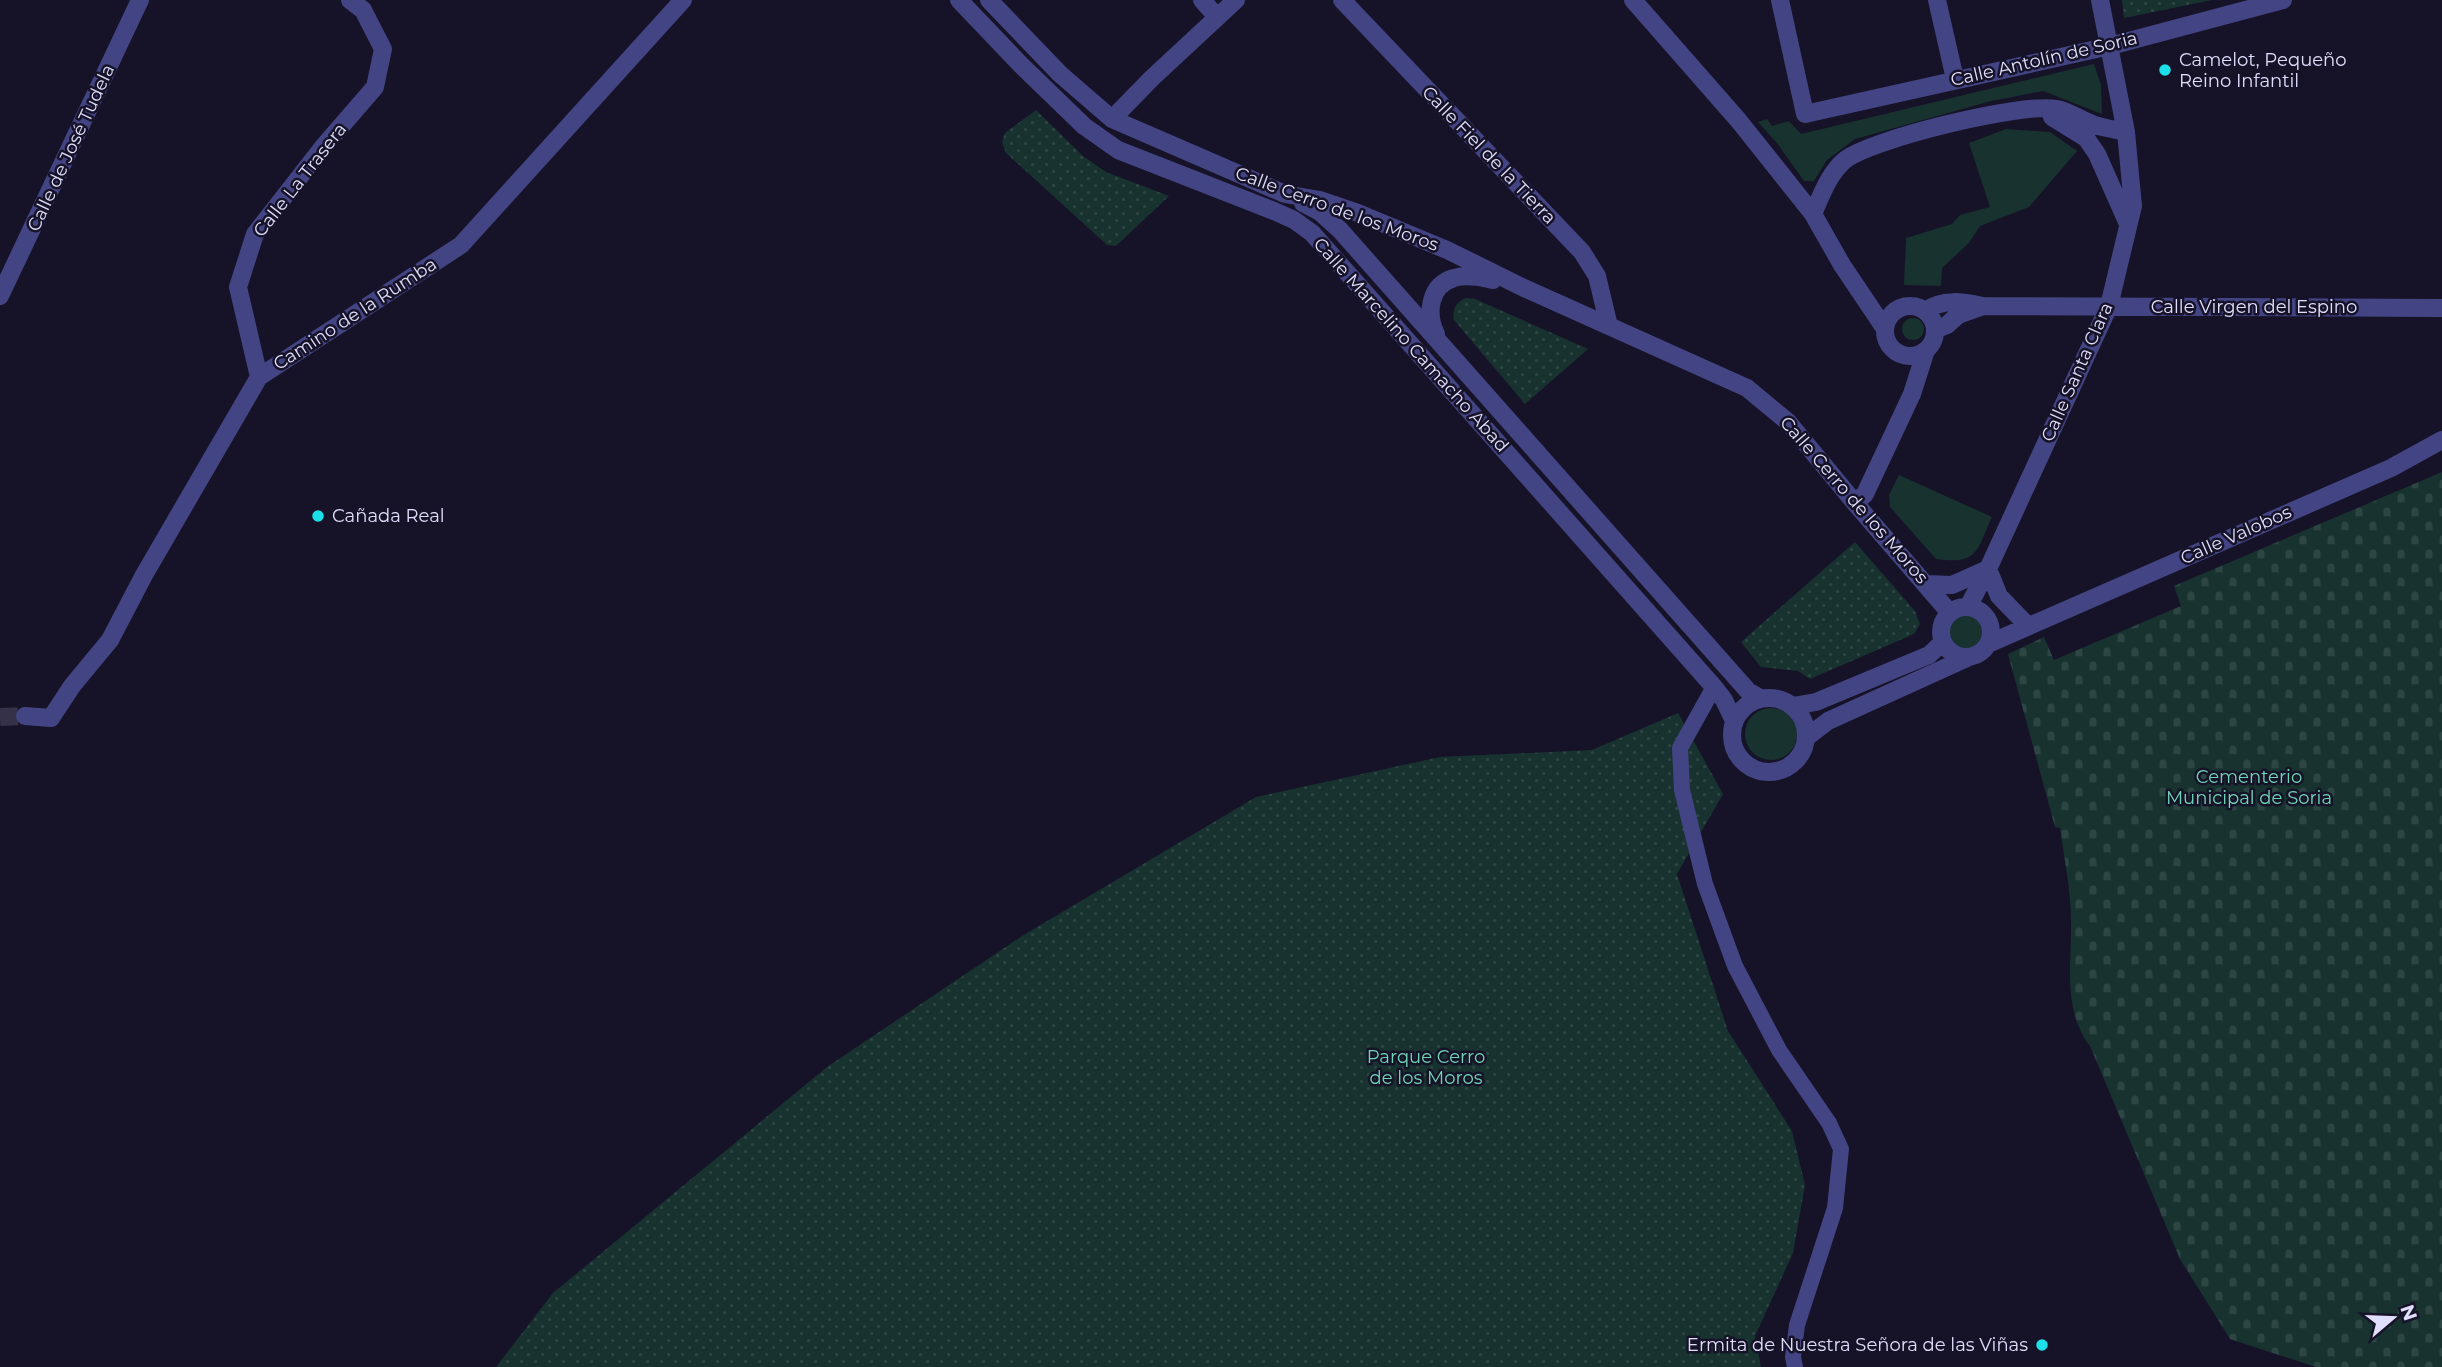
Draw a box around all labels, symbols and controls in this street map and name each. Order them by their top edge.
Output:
street label: Calle Antolín de Soria [1948,27,2140,91]
place label: Camelot, Pequeño Reino Infantil [2179,49,2347,92]
street label: Calle de José Tudela [23,61,119,235]
marker: Camelot, Pequeño Reino Infantil [2157,62,2173,78]
street label: Calle Fiel de la Tierra [1417,81,1561,229]
street label: Calle La Trasera [249,119,351,241]
street label: Calle Cerro de los Moros [1232,162,1442,256]
street label: Calle Marcelino Camacho Abad [1309,233,1513,457]
street label: Camino de la Rumba [269,253,441,375]
street label: Calle Virgen del Espino [2151,296,2357,318]
street label: Calle Santa Clara [2036,299,2118,445]
street label: Calle Cerro de los Moros [1775,412,1933,588]
street label: Calle Valobos [2177,501,2295,569]
place label: Cañada Real [332,505,445,527]
marker: Cañada Real [310,508,326,524]
park label: Cementerio Municipal de Soria [2166,766,2332,809]
park label: Parque Cerro de los Moros [1367,1046,1485,1089]
north arrow [2358,1283,2428,1353]
text: N [2395,1302,2422,1324]
place label: Ermita de Nuestra Señora de las Viñas [1687,1334,2028,1356]
marker: Ermita de Nuestra Señora de las Viñas [2034,1337,2050,1353]

